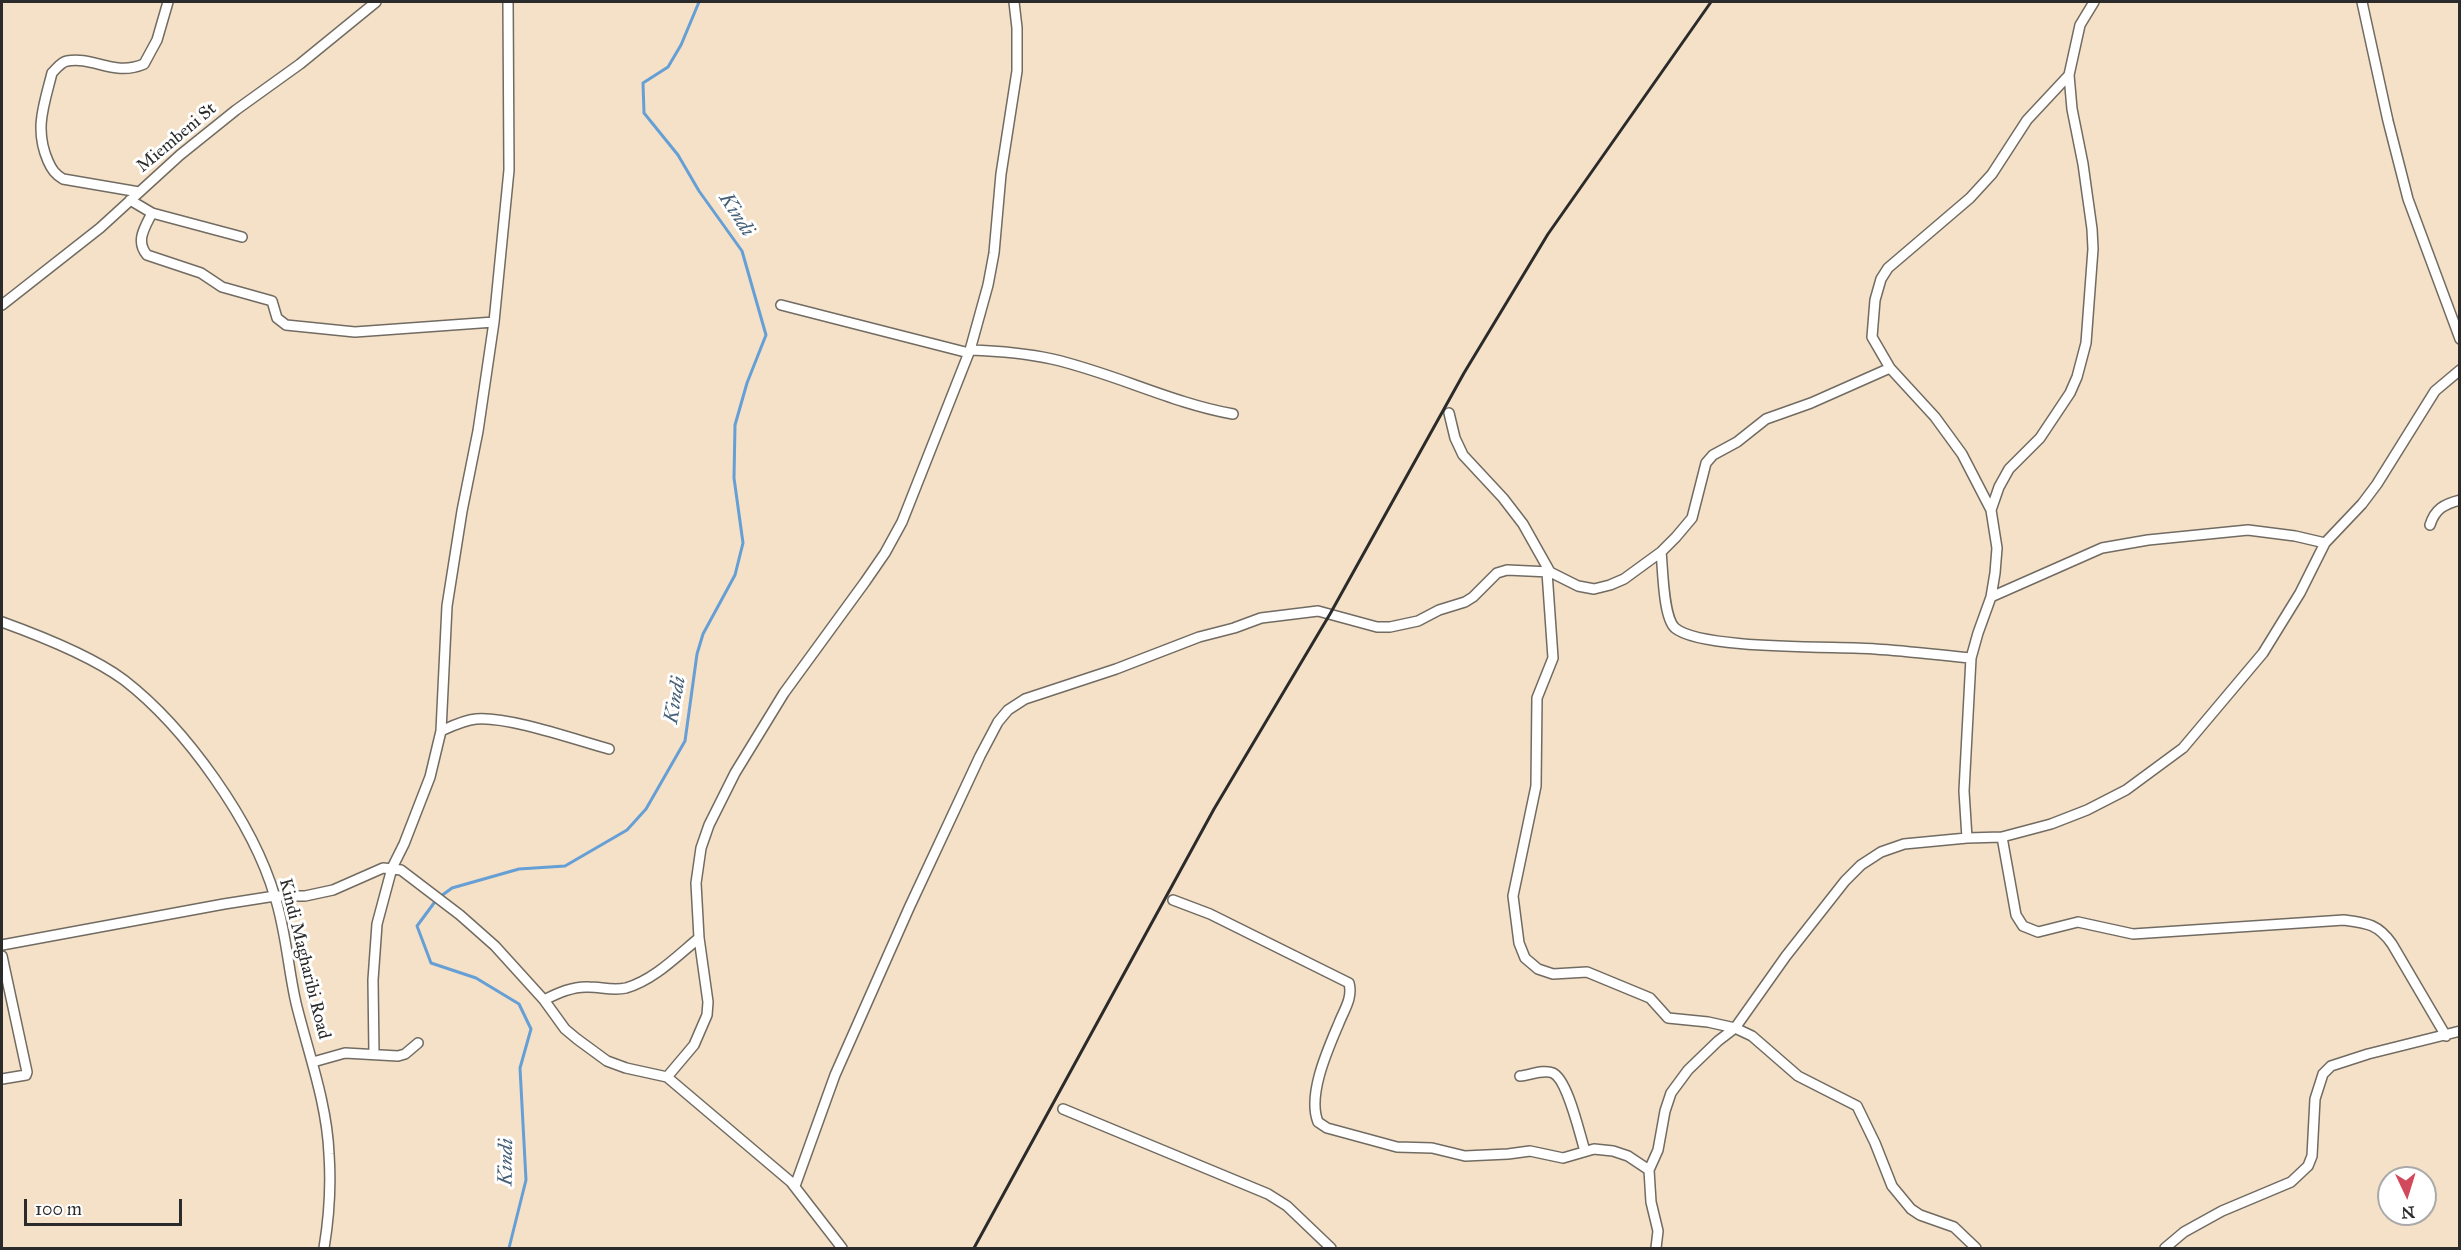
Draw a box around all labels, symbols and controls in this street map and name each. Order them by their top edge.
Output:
street label: Miembeni St [133,98,221,178]
water label: Kindi [713,189,759,241]
water label: Kindi [660,675,692,725]
street label: Kindi Magharibi Road [274,876,334,1042]
water label: Kindi [495,1138,519,1186]
north arrow [2377,1166,2437,1226]
scale bar [27,1187,184,1225]
text: 100 m [35,1198,82,1220]
text: N [2401,1203,2416,1222]

